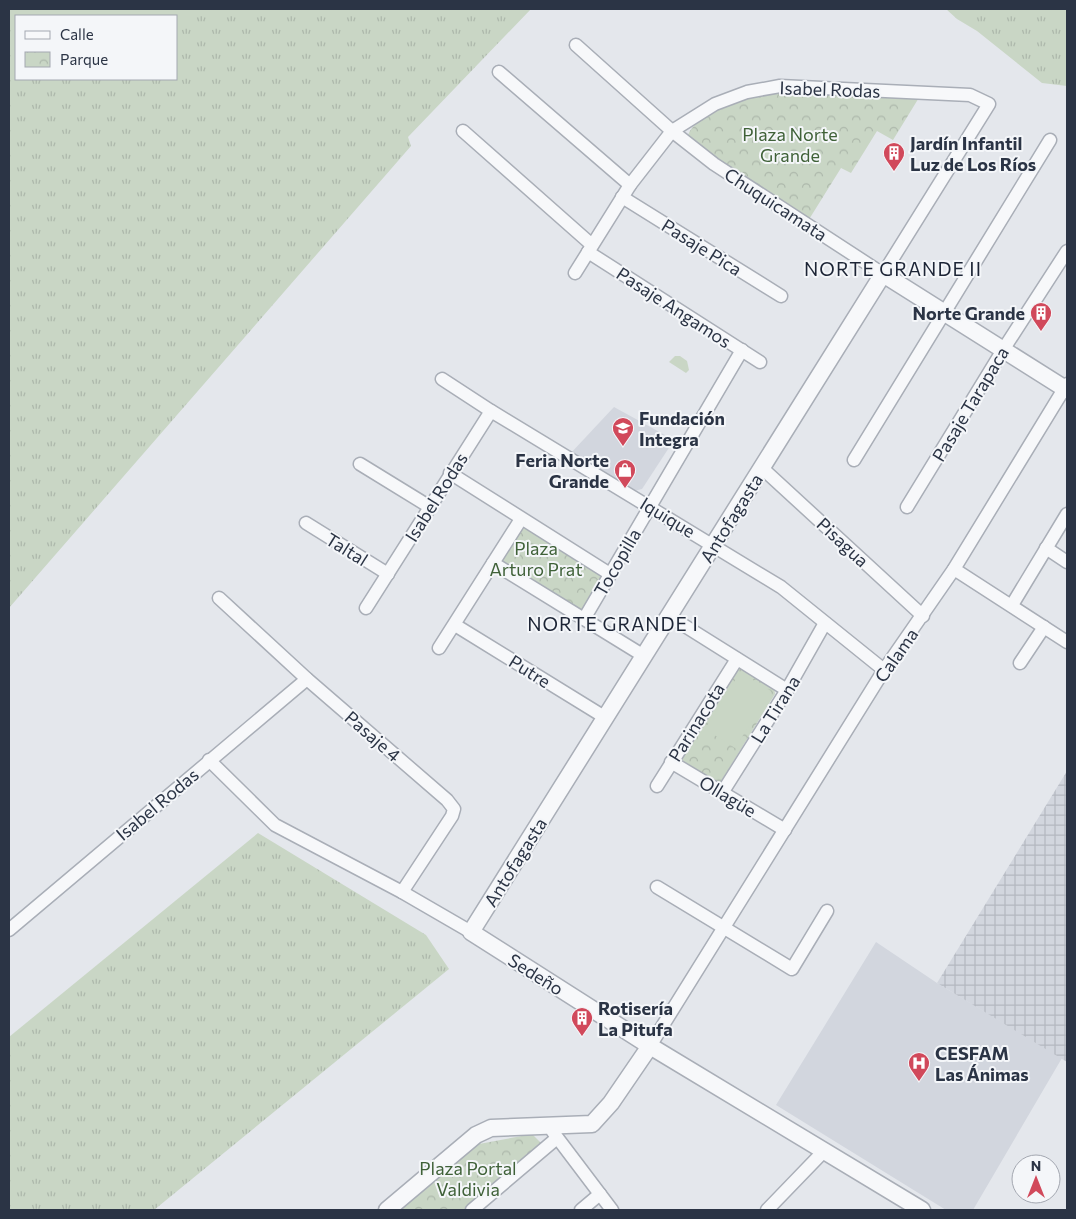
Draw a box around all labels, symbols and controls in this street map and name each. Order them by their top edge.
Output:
legend [15,15,178,80]
text: Calle [60,25,94,43]
text: Parque [60,50,108,68]
street label: Isabel Rodas [779,76,881,102]
park label: Plaza Norte Grande [742,123,838,166]
place label: Jardín Infantil Luz de Los Ríos [910,132,1036,175]
building icon: Jardín Infantil Luz de Los Ríos [882,141,906,172]
street label: Chuquicamata [720,163,832,245]
street label: Pasaje Pica [658,214,746,280]
district label: NORTE GRANDE II [804,257,982,280]
street label: Pasaje Angamos [613,262,735,352]
building icon: Norte Grande [1029,301,1053,332]
place label: Norte Grande [913,302,1025,324]
street label: Pasaje Tarapaca [927,343,1013,465]
place label: Fundación Integra [639,407,725,450]
school or university icon: Fundación Integra [611,416,635,447]
street label: Isabel Rodas [400,448,472,546]
place label: Feria Norte Grande [515,449,609,492]
shop icon: Feria Norte Grande [613,458,637,489]
street label: Antofagasta [695,469,767,567]
street label: Iquique [636,492,700,542]
street label: Pisagua [813,513,873,571]
street label: Tocopilla [589,524,645,600]
street label: Taltal [322,528,372,570]
park label: Plaza Arturo Prat [489,537,583,580]
district label: NORTE GRANDE I [527,612,699,635]
street label: Calama [870,624,922,686]
street label: Putre [505,650,555,692]
street label: La Tirana [746,671,804,747]
street label: Parinacota [663,679,729,765]
street label: Pasaje 4 [341,706,406,766]
street label: Isabel Rodas [111,763,203,845]
street label: Ollagüe [696,770,760,822]
street label: Antofagasta [479,813,551,911]
street label: Sedeño [504,949,568,999]
place label: Rotisería La Pitufa [598,997,673,1040]
building icon: Rotisería La Pitufa [570,1006,594,1037]
place label: CESFAM Las Ánimas [935,1042,1029,1085]
hospital icon: CESFAM Las Ánimas [907,1051,931,1082]
north arrow [1011,1154,1061,1204]
park label: Plaza Portal Valdivia [419,1157,517,1200]
text: N [1031,1157,1041,1174]

